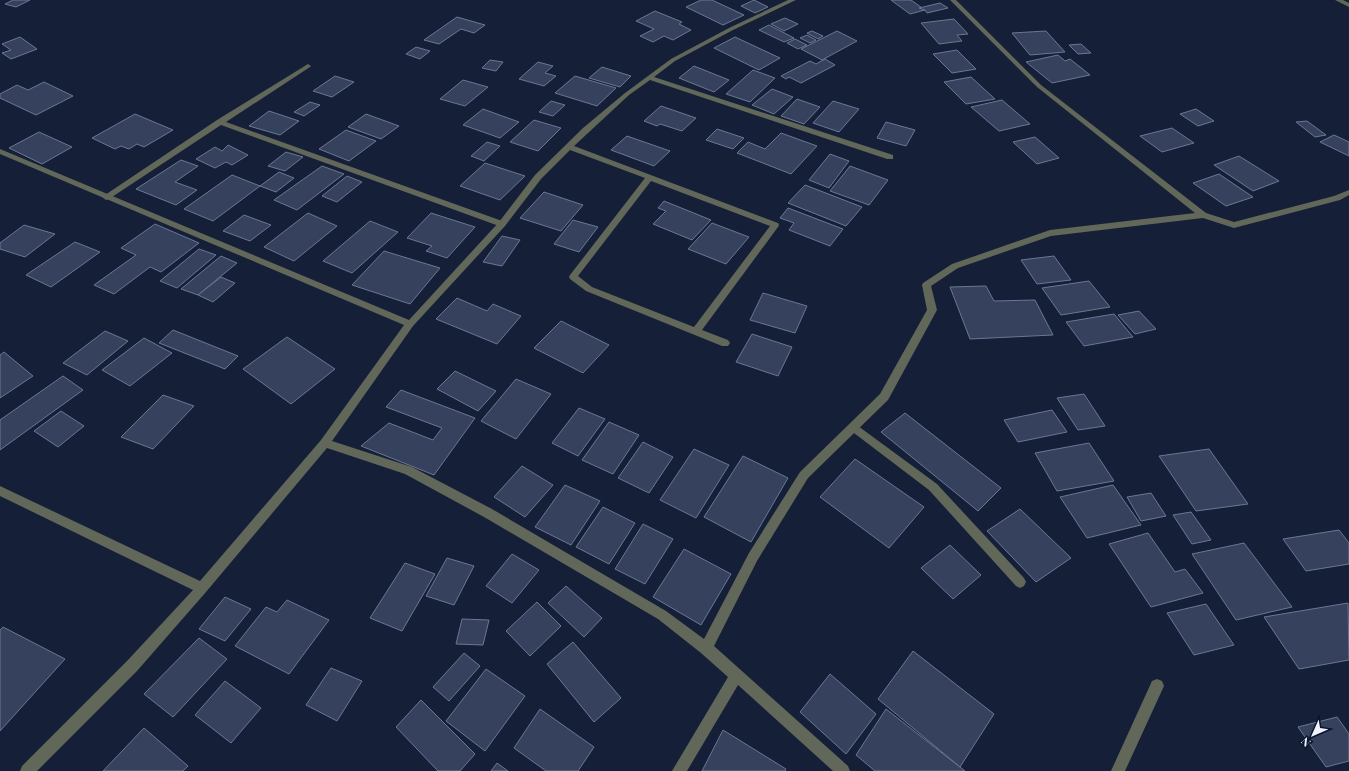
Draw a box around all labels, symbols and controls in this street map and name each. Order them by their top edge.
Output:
north arrow [1293,715,1333,755]
text: N [1297,734,1314,751]

